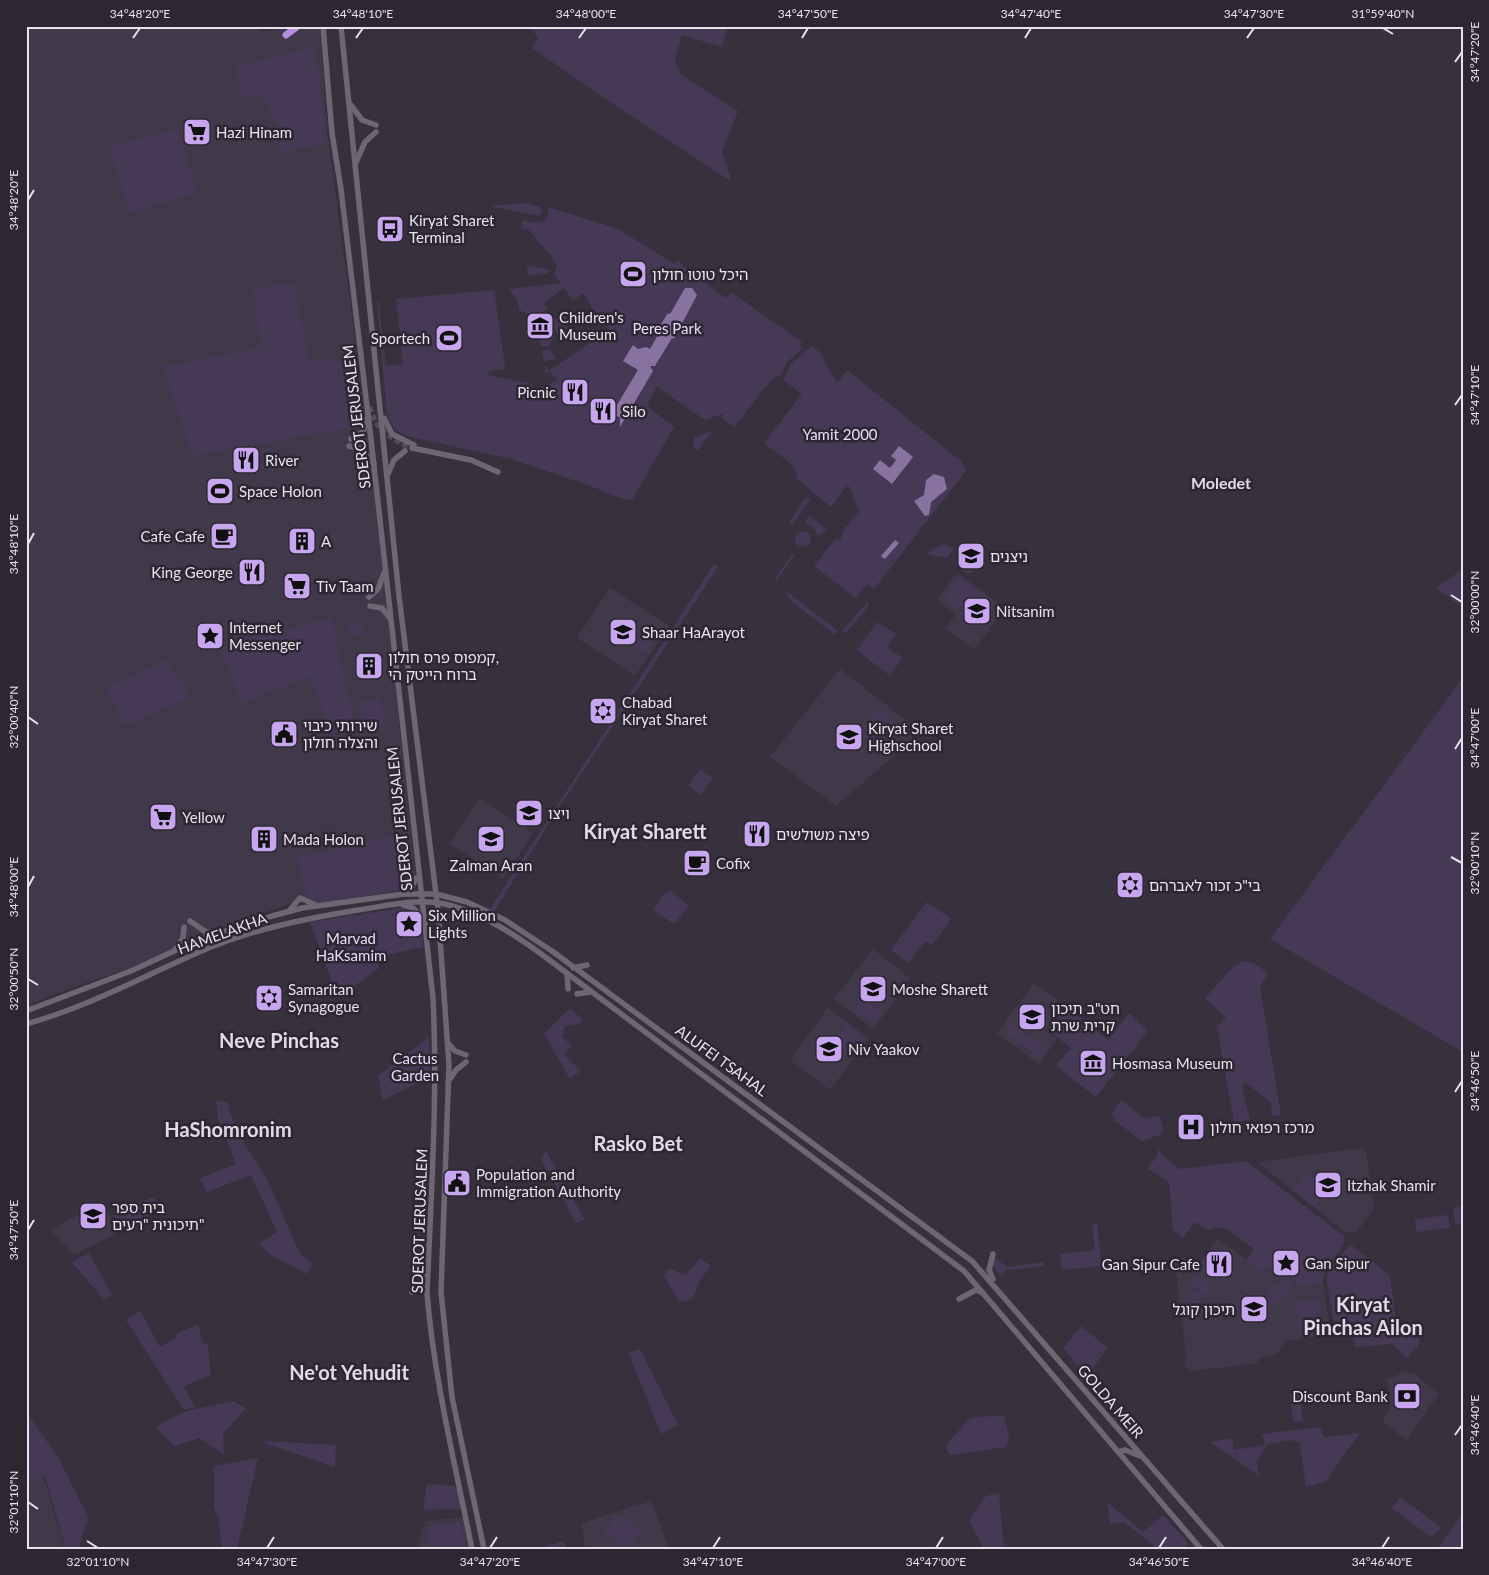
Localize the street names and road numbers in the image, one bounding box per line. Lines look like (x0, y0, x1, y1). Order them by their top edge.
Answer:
street label: SDEROT JERUSALEM (338, 344, 374, 490)
street label: SDEROT JERUSALEM (382, 746, 416, 892)
street label: HAMELAKHA (175, 908, 270, 957)
street label: ALUFEI TSAHAL (672, 1021, 772, 1100)
street label: SDEROT JERUSALEM (407, 1148, 431, 1294)
street label: GOLDA MEIR (1074, 1361, 1148, 1442)

